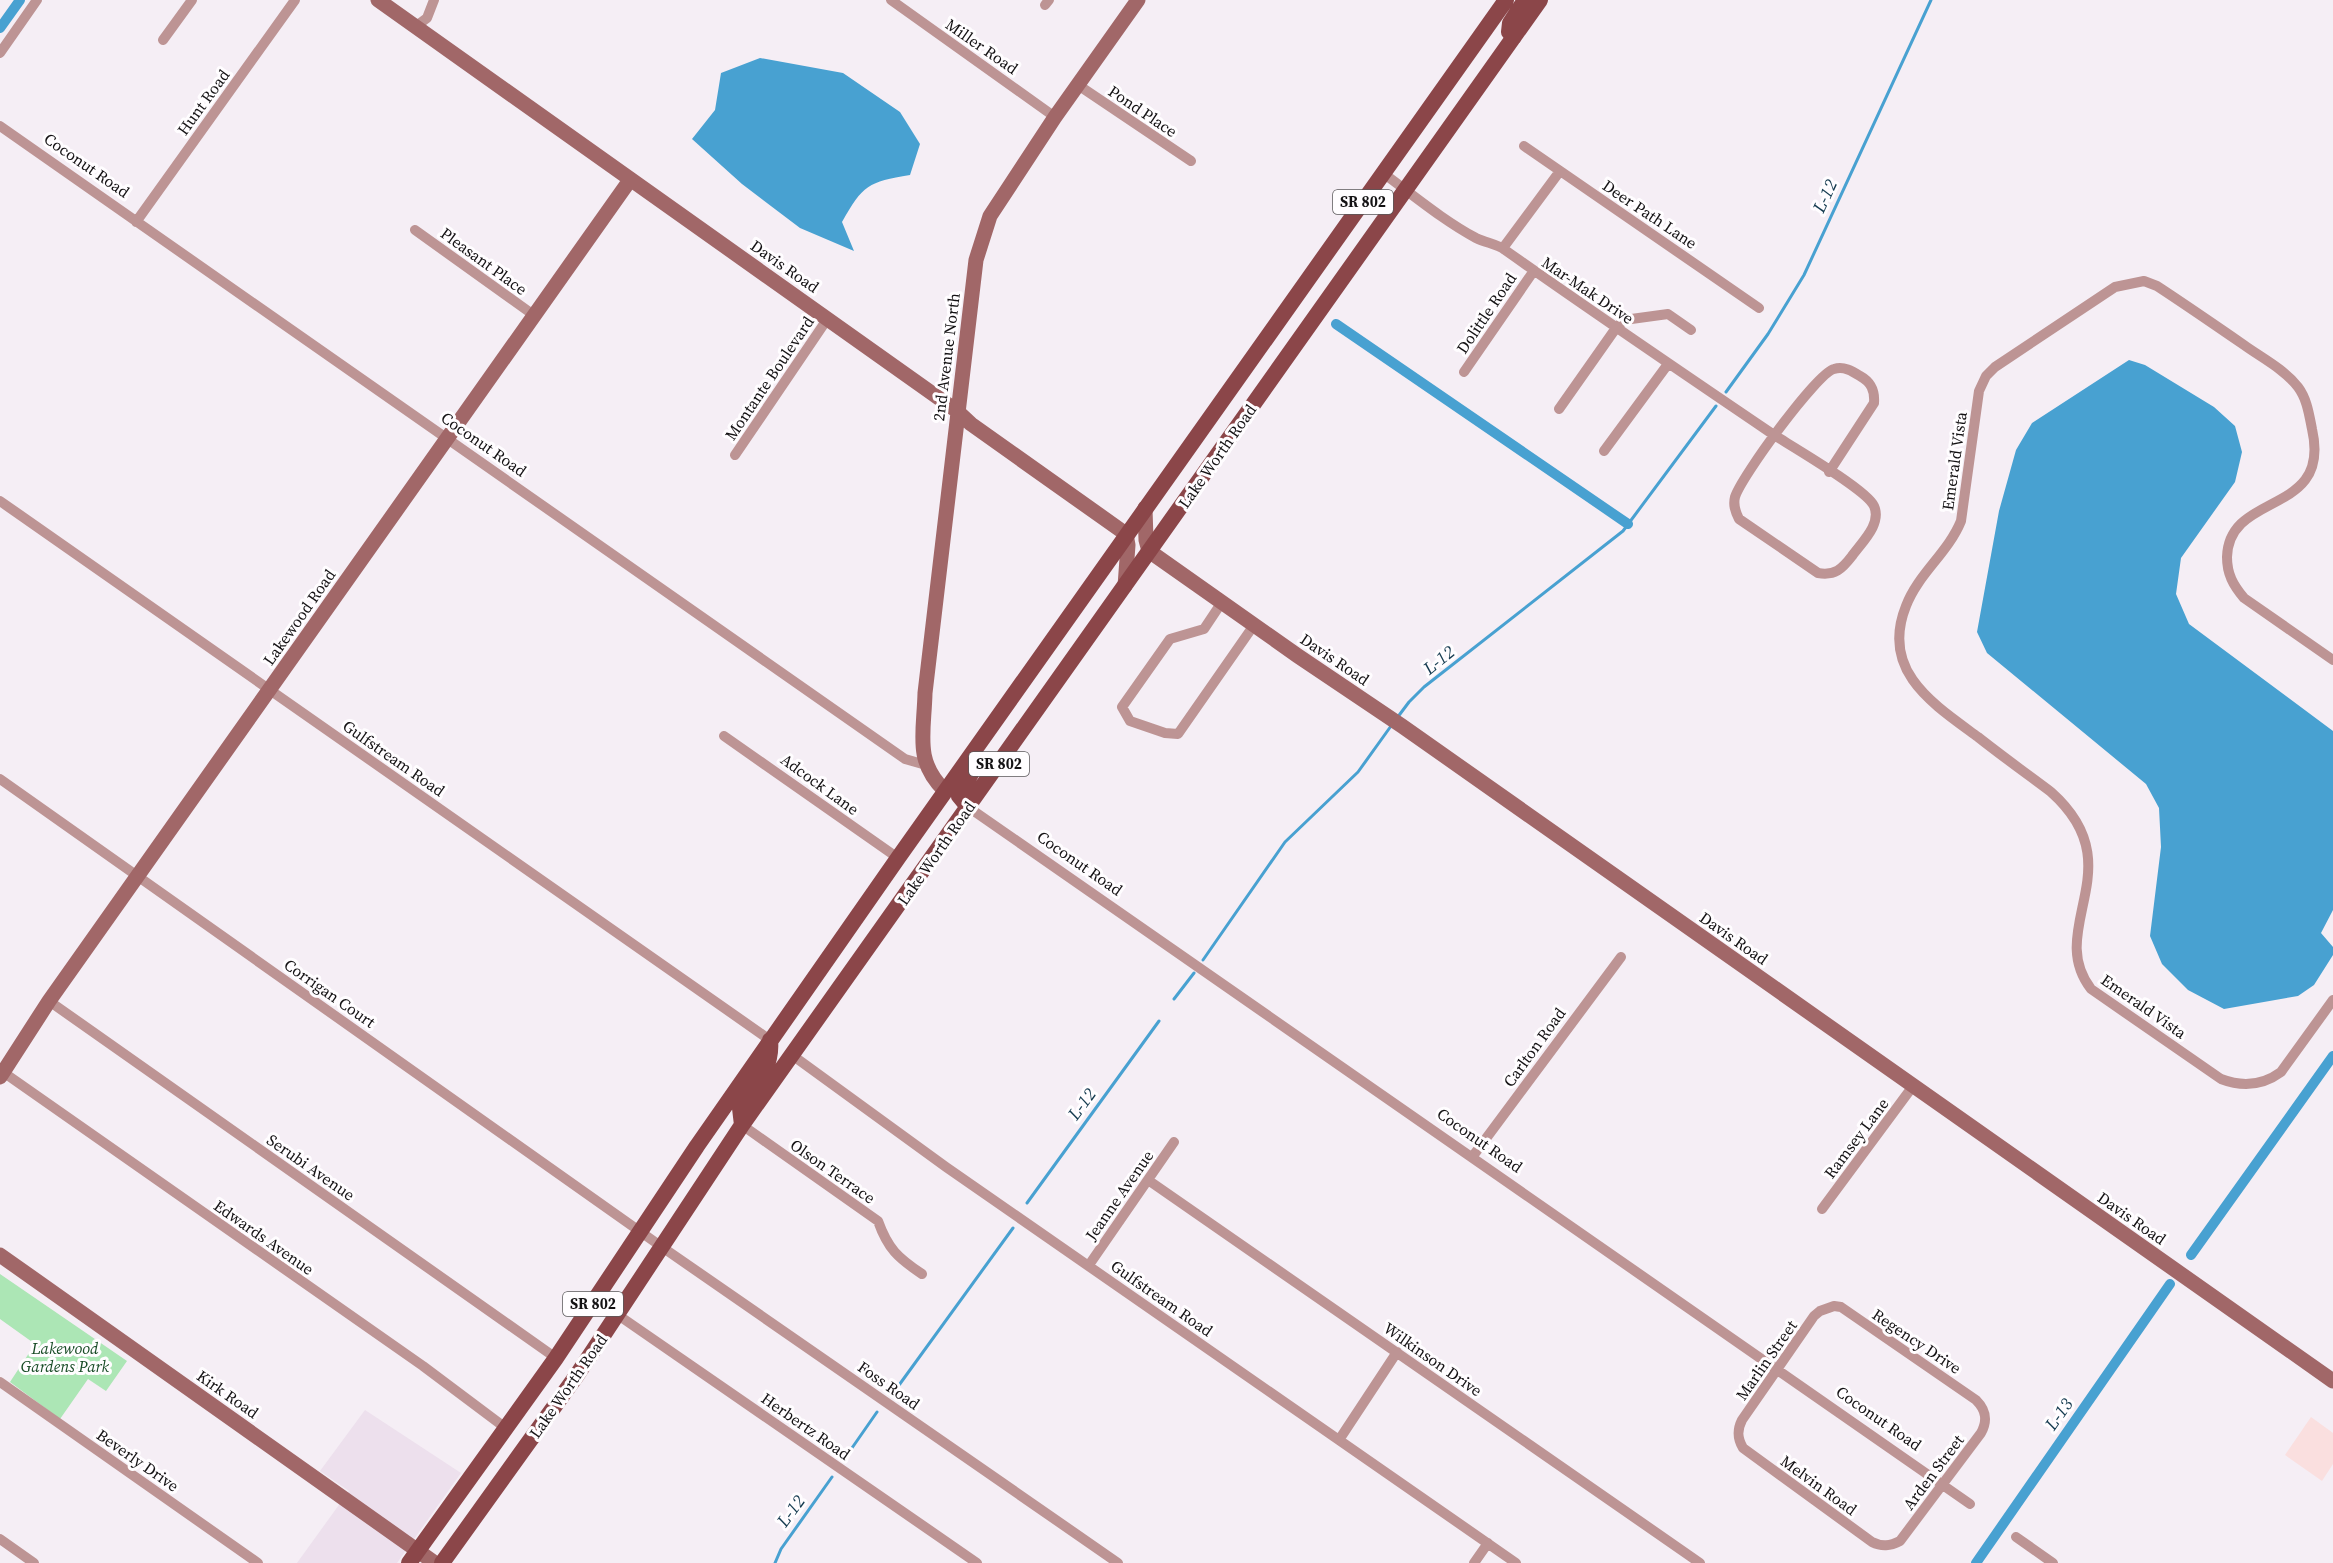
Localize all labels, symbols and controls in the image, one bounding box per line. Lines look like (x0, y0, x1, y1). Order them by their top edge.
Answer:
street label: Miller Road (941, 13, 1023, 79)
street label: Hunt Road (172, 65, 234, 139)
street label: Pond Place (1104, 80, 1182, 142)
street label: Coconut Road (40, 127, 134, 203)
street label: Deer Path Lane (1598, 174, 1702, 254)
water label: L-12 (1806, 175, 1843, 217)
road number: SR 802 (1333, 190, 1393, 214)
street label: Pleasant Place (436, 222, 532, 300)
street label: Davis Road (746, 234, 824, 298)
street label: Mar-Mak Drive (1538, 251, 1638, 329)
street label: Dolittle Road (1451, 268, 1521, 358)
street label: 2nd Avenue North (927, 291, 965, 422)
street label: Montante Boulevard (719, 312, 819, 444)
street label: Lake Worth Road (1173, 400, 1261, 512)
street label: Coconut Road (437, 406, 531, 482)
street label: Emerald Vista (1936, 409, 1972, 512)
street label: Lakewood Road (258, 565, 340, 669)
street label: Davis Road (1296, 628, 1374, 690)
water label: L-12 (1417, 639, 1460, 681)
street label: Gulfstream Road (339, 715, 449, 801)
street label: Adcock Lane (777, 748, 863, 820)
road number: SR 802 (969, 752, 1029, 776)
street label: Lake Worth Road (892, 797, 980, 909)
street label: Coconut Road (1033, 825, 1127, 901)
street label: Davis Road (1695, 906, 1773, 970)
street label: Corrigan Court (280, 953, 381, 1033)
street label: Emerald Vista (2097, 968, 2192, 1044)
street label: Carlton Road (1498, 1003, 1570, 1091)
water label: L-12 (1061, 1083, 1102, 1126)
street label: Ramsey Lane (1819, 1093, 1893, 1183)
street label: Coconut Road (1433, 1102, 1527, 1178)
street label: Serubi Avenue (263, 1129, 359, 1205)
street label: Olson Terrace (786, 1134, 880, 1208)
street label: Jeanne Avenue (1079, 1145, 1158, 1245)
street label: Davis Road (2093, 1186, 2171, 1250)
street label: Edwards Avenue (210, 1194, 318, 1280)
street label: Gulfstream Road (1107, 1255, 1217, 1341)
road number: SR 802 (563, 1292, 623, 1316)
street label: Regency Drive (1868, 1303, 1966, 1379)
street label: Marlin Street (1730, 1315, 1802, 1404)
street label: Wilkinson Drive (1379, 1317, 1487, 1401)
street label: Lake Worth Road (524, 1330, 612, 1442)
park label: Lakewood Gardens Park (21, 1337, 110, 1377)
street label: Foss Road (854, 1356, 924, 1414)
street label: Kirk Road (193, 1365, 263, 1423)
street label: Coconut Road (1832, 1380, 1926, 1456)
street label: Herbertz Road (757, 1387, 855, 1465)
water label: L-13 (2038, 1393, 2079, 1436)
street label: Beverly Drive (92, 1424, 184, 1496)
street label: Arden Street (1897, 1429, 1969, 1514)
street label: Melvin Road (1776, 1450, 1862, 1520)
water label: L-12 (770, 1490, 811, 1533)

